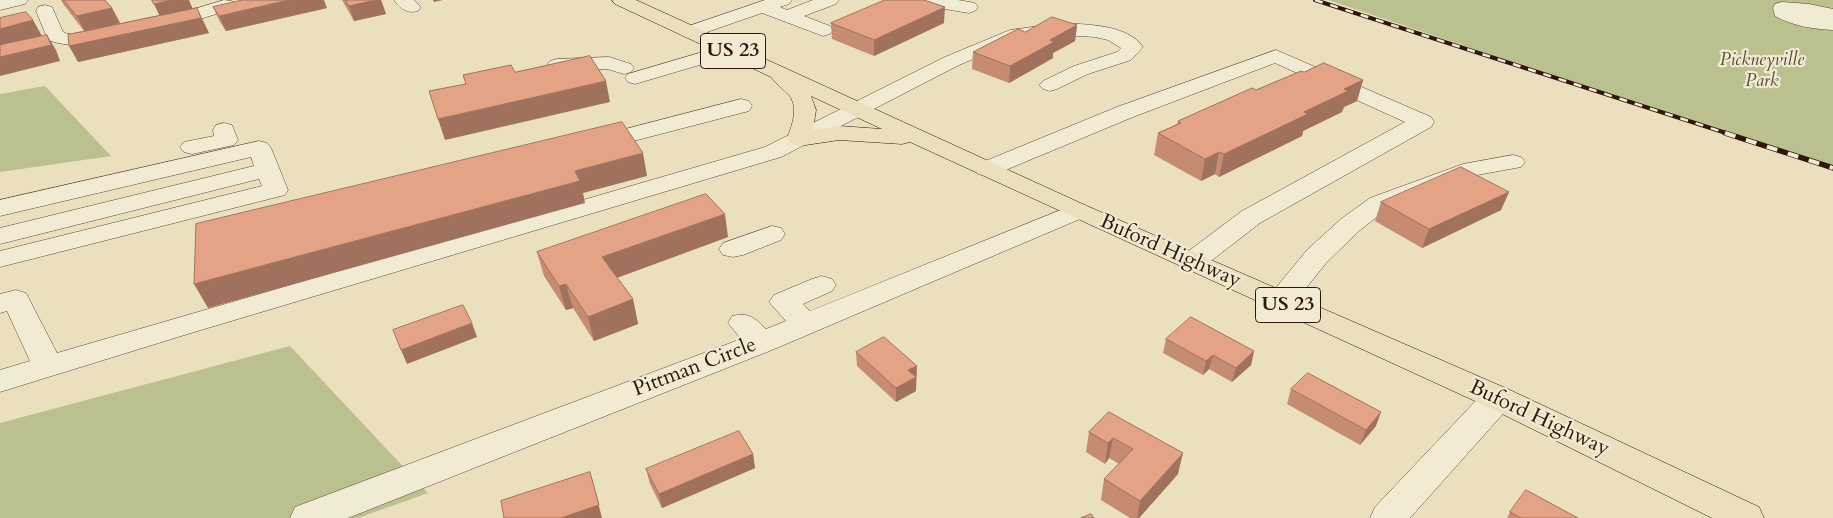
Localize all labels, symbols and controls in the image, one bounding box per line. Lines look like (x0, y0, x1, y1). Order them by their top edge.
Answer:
road number: US 23 (700, 34, 766, 68)
park label: Pickneyville Park (1720, 50, 1804, 92)
street label: Buford Highway (1096, 210, 1244, 294)
road number: US 23 (1256, 288, 1320, 322)
street label: Pittman Circle (630, 333, 760, 403)
street label: Buford Highway (1465, 376, 1613, 462)

